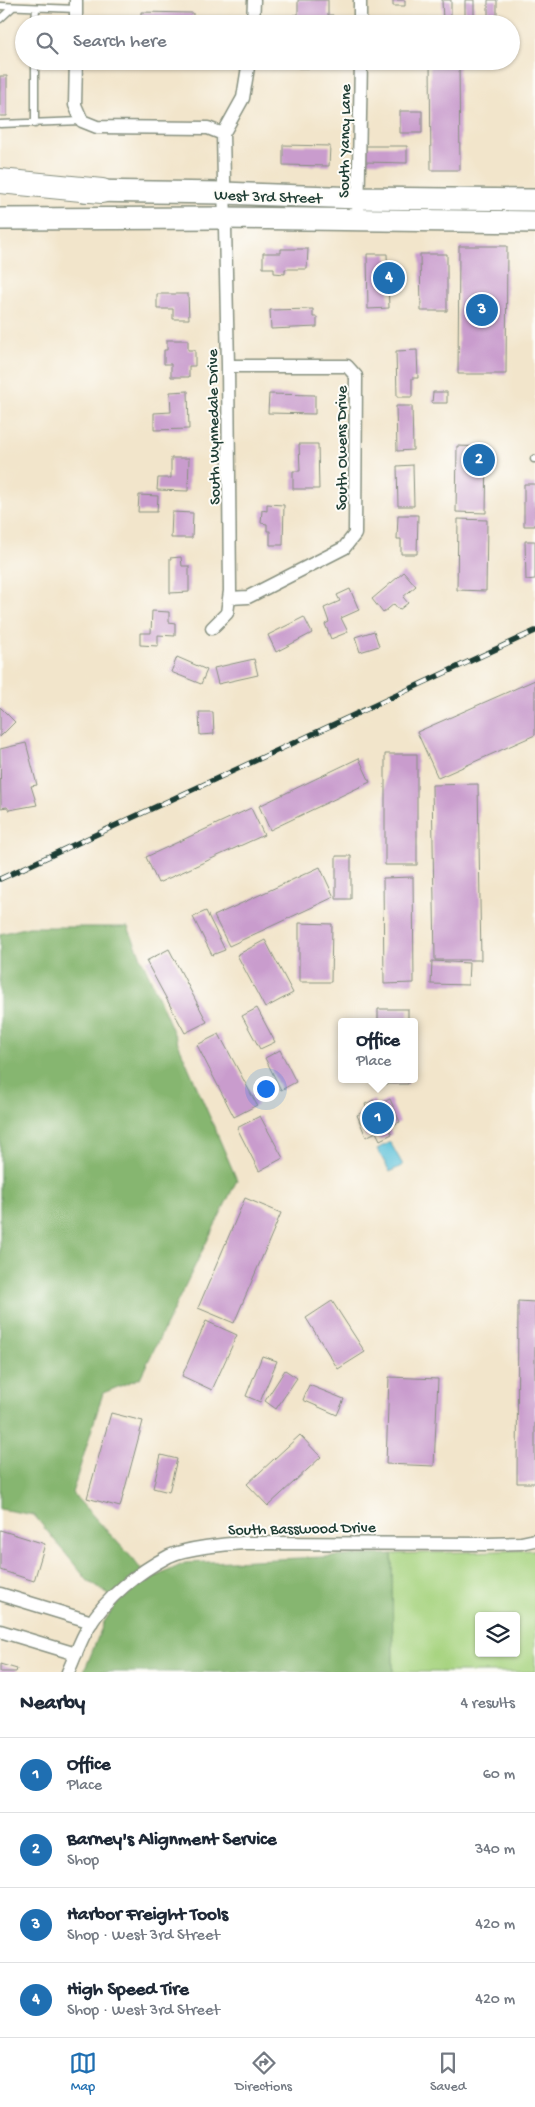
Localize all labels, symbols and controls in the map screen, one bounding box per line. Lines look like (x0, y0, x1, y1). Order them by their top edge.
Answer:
search box (15, 15, 520, 70)
icon: search (33, 29, 61, 57)
text: Search here (73, 31, 167, 54)
street label: South Yancy Lane (336, 83, 357, 198)
street label: West 3rd Street (214, 187, 324, 210)
pin: 4 (373, 259, 405, 297)
pin: 3 (466, 291, 498, 329)
street label: South Wynnedale Drive (205, 348, 226, 505)
street label: South Owens Drive (334, 385, 353, 510)
pin: 2 (463, 441, 495, 479)
popup (338, 1018, 418, 1083)
text: Office (356, 1030, 400, 1053)
text: Place (356, 1053, 391, 1072)
your location (253, 1076, 279, 1102)
pin: 1 (362, 1099, 394, 1137)
street label: South Basswood Drive (228, 1520, 377, 1541)
map controls (475, 1612, 520, 1657)
button: layers (475, 1612, 520, 1657)
text: Nearby (20, 1692, 85, 1717)
text: 4 results (460, 1695, 515, 1714)
text: Office (67, 1754, 110, 1777)
text: 1 (33, 1766, 39, 1785)
text: 60 m (483, 1766, 515, 1785)
text: Place (67, 1777, 102, 1796)
text: Barney's Alignment Service (67, 1829, 277, 1852)
text: 2 (32, 1841, 40, 1860)
text: 340 m (475, 1841, 515, 1860)
text: Shop (67, 1852, 99, 1871)
text: Harbor Freight Tools (67, 1904, 228, 1927)
text: 3 (32, 1916, 40, 1935)
text: 420 m (475, 1916, 515, 1935)
text: Shop · West 3rd Street (67, 1927, 220, 1946)
text: High Speed Tire (67, 1979, 189, 2002)
text: 4 (32, 1991, 40, 2010)
text: 420 m (475, 1991, 515, 2010)
text: Shop · West 3rd Street (67, 2002, 220, 2021)
tab: Map (69, 2049, 97, 2096)
tab: Directions (235, 2049, 292, 2096)
tab: Saved (430, 2049, 466, 2096)

